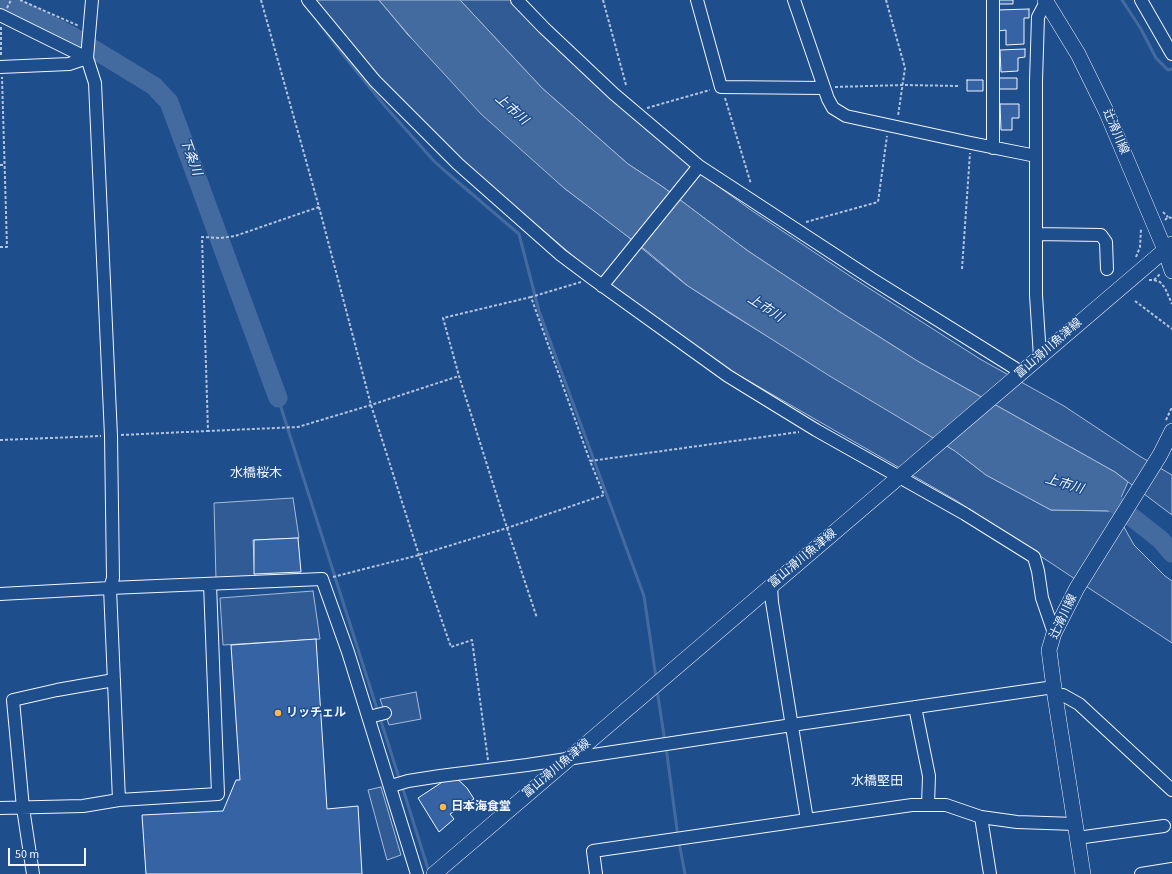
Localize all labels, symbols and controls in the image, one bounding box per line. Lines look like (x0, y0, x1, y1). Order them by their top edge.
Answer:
water label: 上市川 (491, 91, 531, 129)
street label: 辻滑川線 (1099, 107, 1131, 157)
water label: 下条川 (176, 136, 204, 178)
water label: 上市川 (744, 292, 786, 326)
street label: 富山滑川魚津線 (1013, 316, 1085, 382)
district label: 水橋桜木 (230, 466, 282, 482)
water label: 上市川 (1043, 472, 1085, 498)
street label: 富山滑川魚津線 (766, 526, 840, 592)
street label: 辻滑川線 (1047, 592, 1081, 642)
place label: リッチェル (286, 706, 346, 720)
marker: リッチェル (273, 708, 283, 718)
street label: 富山滑川魚津線 (520, 736, 594, 802)
district label: 水橋堅田 (851, 774, 903, 790)
place label: 日本海食堂 (451, 800, 511, 814)
marker: 日本海食堂 (438, 802, 448, 812)
scale bar (10, 840, 88, 866)
text: 50 m (15, 846, 39, 863)

